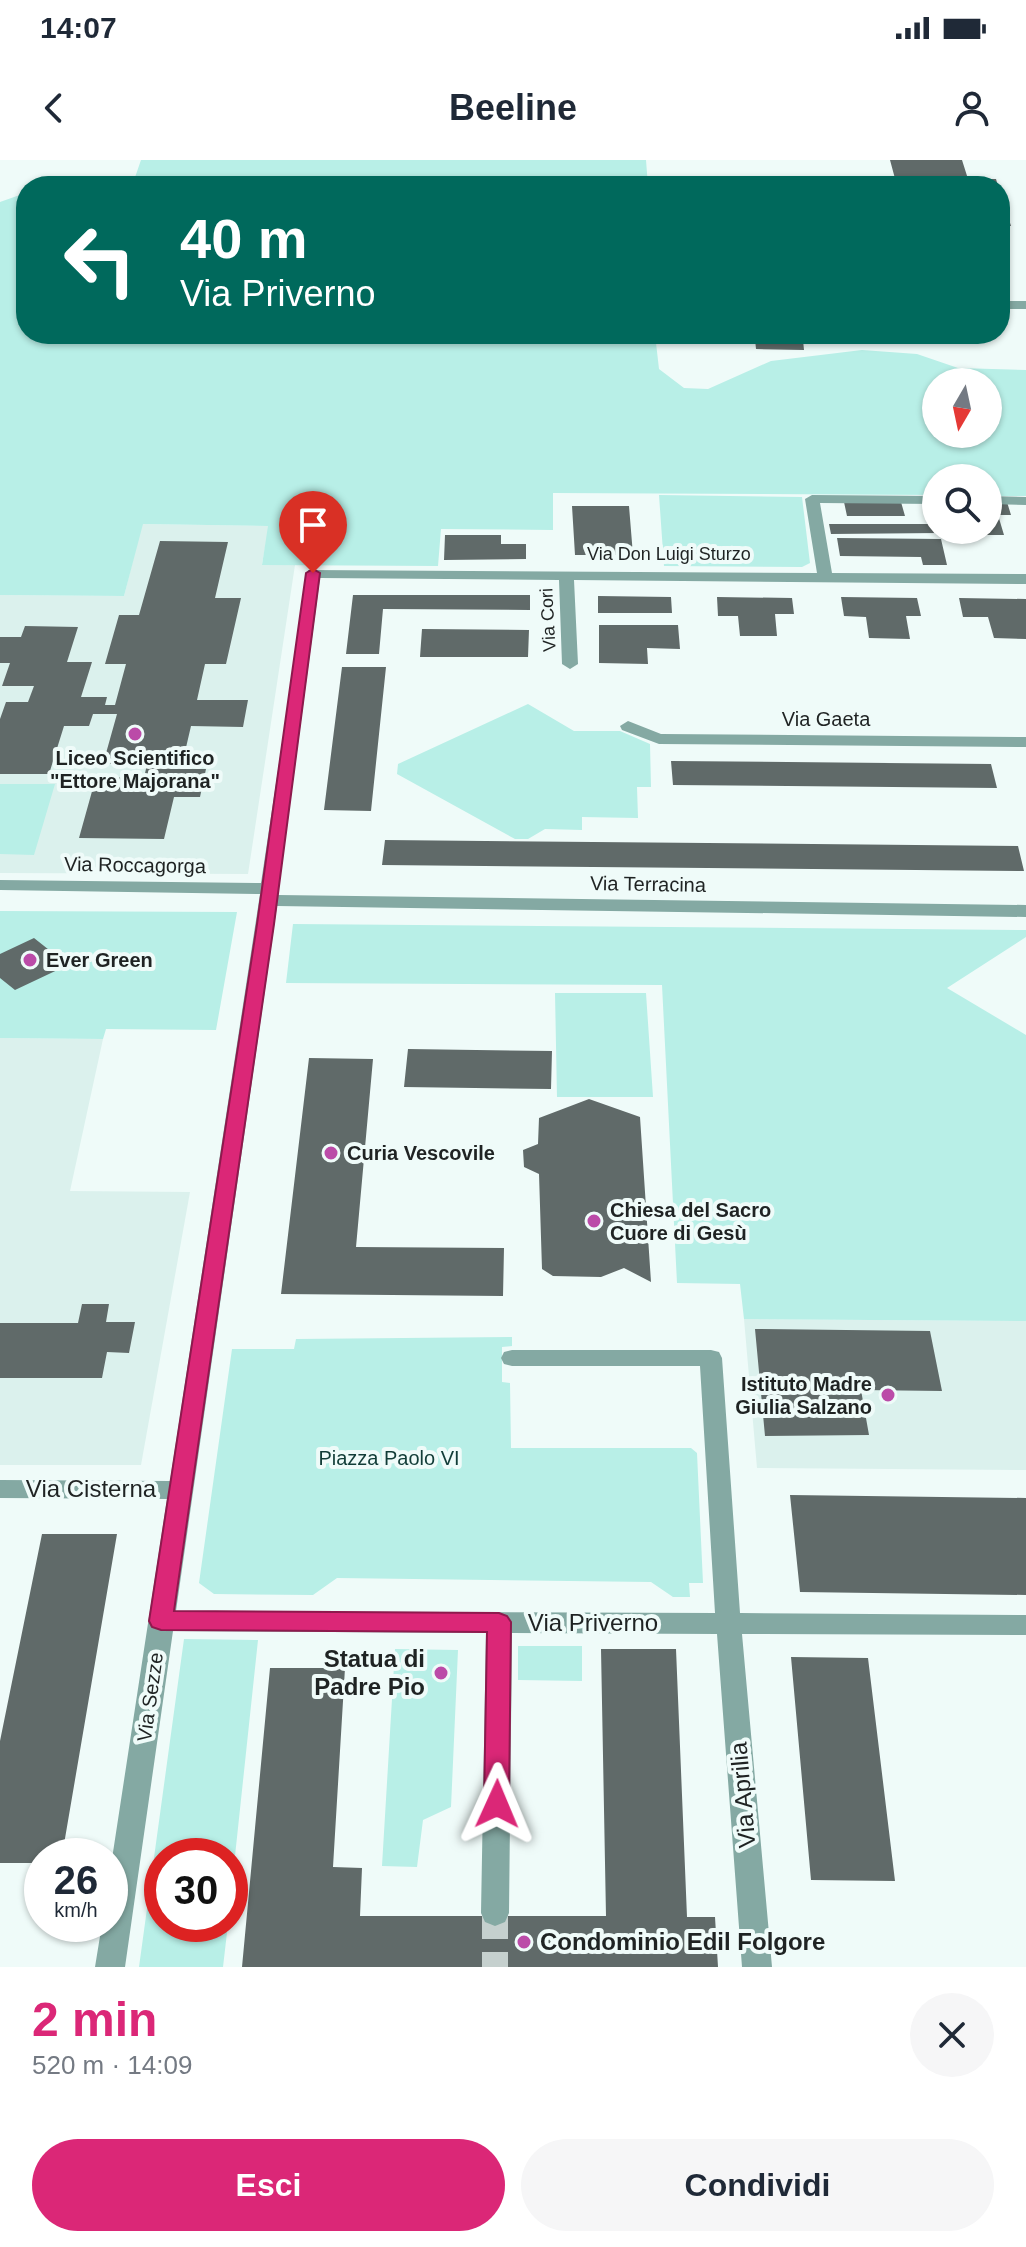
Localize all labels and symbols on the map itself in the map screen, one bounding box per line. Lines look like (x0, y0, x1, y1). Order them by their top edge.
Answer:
north arrow (922, 368, 1002, 448)
pin (279, 491, 347, 573)
street label: Via Don Luigi Sturzo (587, 544, 751, 564)
street label: Via Cori (536, 588, 560, 652)
street label: Via Gaeta (782, 708, 871, 730)
marker: Liceo Scientifico "Ettore Majorana" (126, 725, 144, 743)
place label: Liceo Scientifico "Ettore Majorana" (50, 747, 220, 792)
street label: Via Roccagorga (64, 853, 207, 877)
street label: Via Terracina (590, 872, 707, 896)
place label: Ever Green (46, 949, 153, 971)
marker: Ever Green (21, 951, 39, 969)
place label: Curia Vescovile (347, 1142, 495, 1164)
marker: Curia Vescovile (322, 1144, 340, 1162)
place label: Chiesa del Sacro Cuore di Gesù (610, 1199, 771, 1244)
marker: Chiesa del Sacro Cuore di Gesù (585, 1212, 603, 1230)
place label: Istituto Madre Giulia Salzano (735, 1373, 872, 1418)
marker: Istituto Madre Giulia Salzano (879, 1386, 897, 1404)
park label: Piazza Paolo VI (318, 1447, 460, 1469)
street label: Via Cisterna (26, 1475, 157, 1502)
street label: Via Priverno (528, 1609, 658, 1636)
place label: Statua di Padre Pio (314, 1645, 425, 1700)
street label: Via Sezze (133, 1651, 167, 1743)
marker: Statua di Padre Pio (432, 1664, 450, 1682)
street label: Via Aprilia (724, 1740, 761, 1849)
position arrow (455, 1762, 539, 1846)
speed limit sign: 30 (144, 1838, 248, 1942)
place label: Condominio Edil Folgore (540, 1928, 825, 1955)
marker: Condominio Edil Folgore (515, 1933, 533, 1951)

